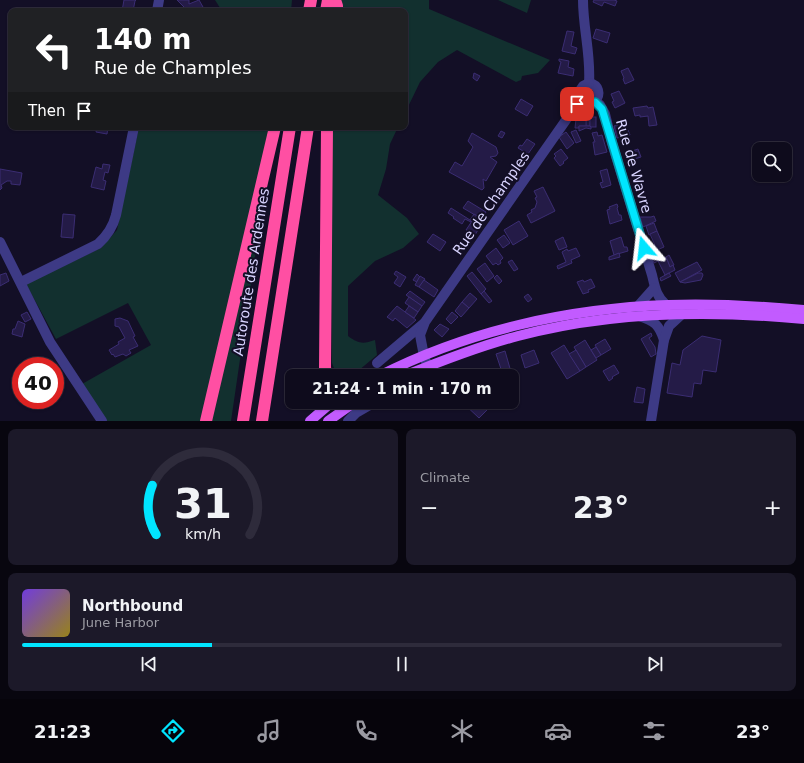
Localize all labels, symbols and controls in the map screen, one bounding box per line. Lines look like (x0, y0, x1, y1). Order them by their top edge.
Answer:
text: 140 m (94, 23, 191, 56)
icon: left (28, 24, 80, 76)
text: Rue de Champles (94, 57, 252, 78)
pin (560, 87, 594, 121)
icon: arrive (566, 93, 588, 115)
icon: arrive (73, 100, 95, 122)
text: Then (28, 102, 65, 120)
street label: Rue de Wavre (613, 117, 655, 215)
map controls (752, 142, 792, 182)
button: search (752, 142, 792, 182)
street label: Rue de Champles (449, 148, 533, 258)
street label: Autoroute des Ardennes (230, 187, 272, 357)
position arrow (623, 227, 665, 269)
speed limit sign: 40 (12, 357, 64, 409)
text: 21:24 · 1 min · 170 m (312, 380, 492, 398)
text: Climate (420, 470, 470, 485)
text: 31 (174, 479, 232, 528)
text: 23° (573, 490, 629, 525)
text: − (420, 495, 438, 520)
text: + (764, 495, 782, 520)
text: km/h (185, 526, 221, 542)
text: Northbound (82, 597, 183, 615)
text: June Harbor (82, 615, 159, 630)
icon: previous (138, 653, 160, 675)
icon: pause (391, 653, 413, 675)
icon: next (644, 653, 666, 675)
icon: directions (159, 717, 187, 745)
icon: music (255, 717, 283, 745)
icon: phone (352, 717, 380, 745)
icon: climate (448, 717, 476, 745)
icon: car (544, 717, 572, 745)
icon: filters (640, 717, 668, 745)
text: 21:23 (34, 721, 91, 742)
text: 23° (736, 721, 770, 742)

